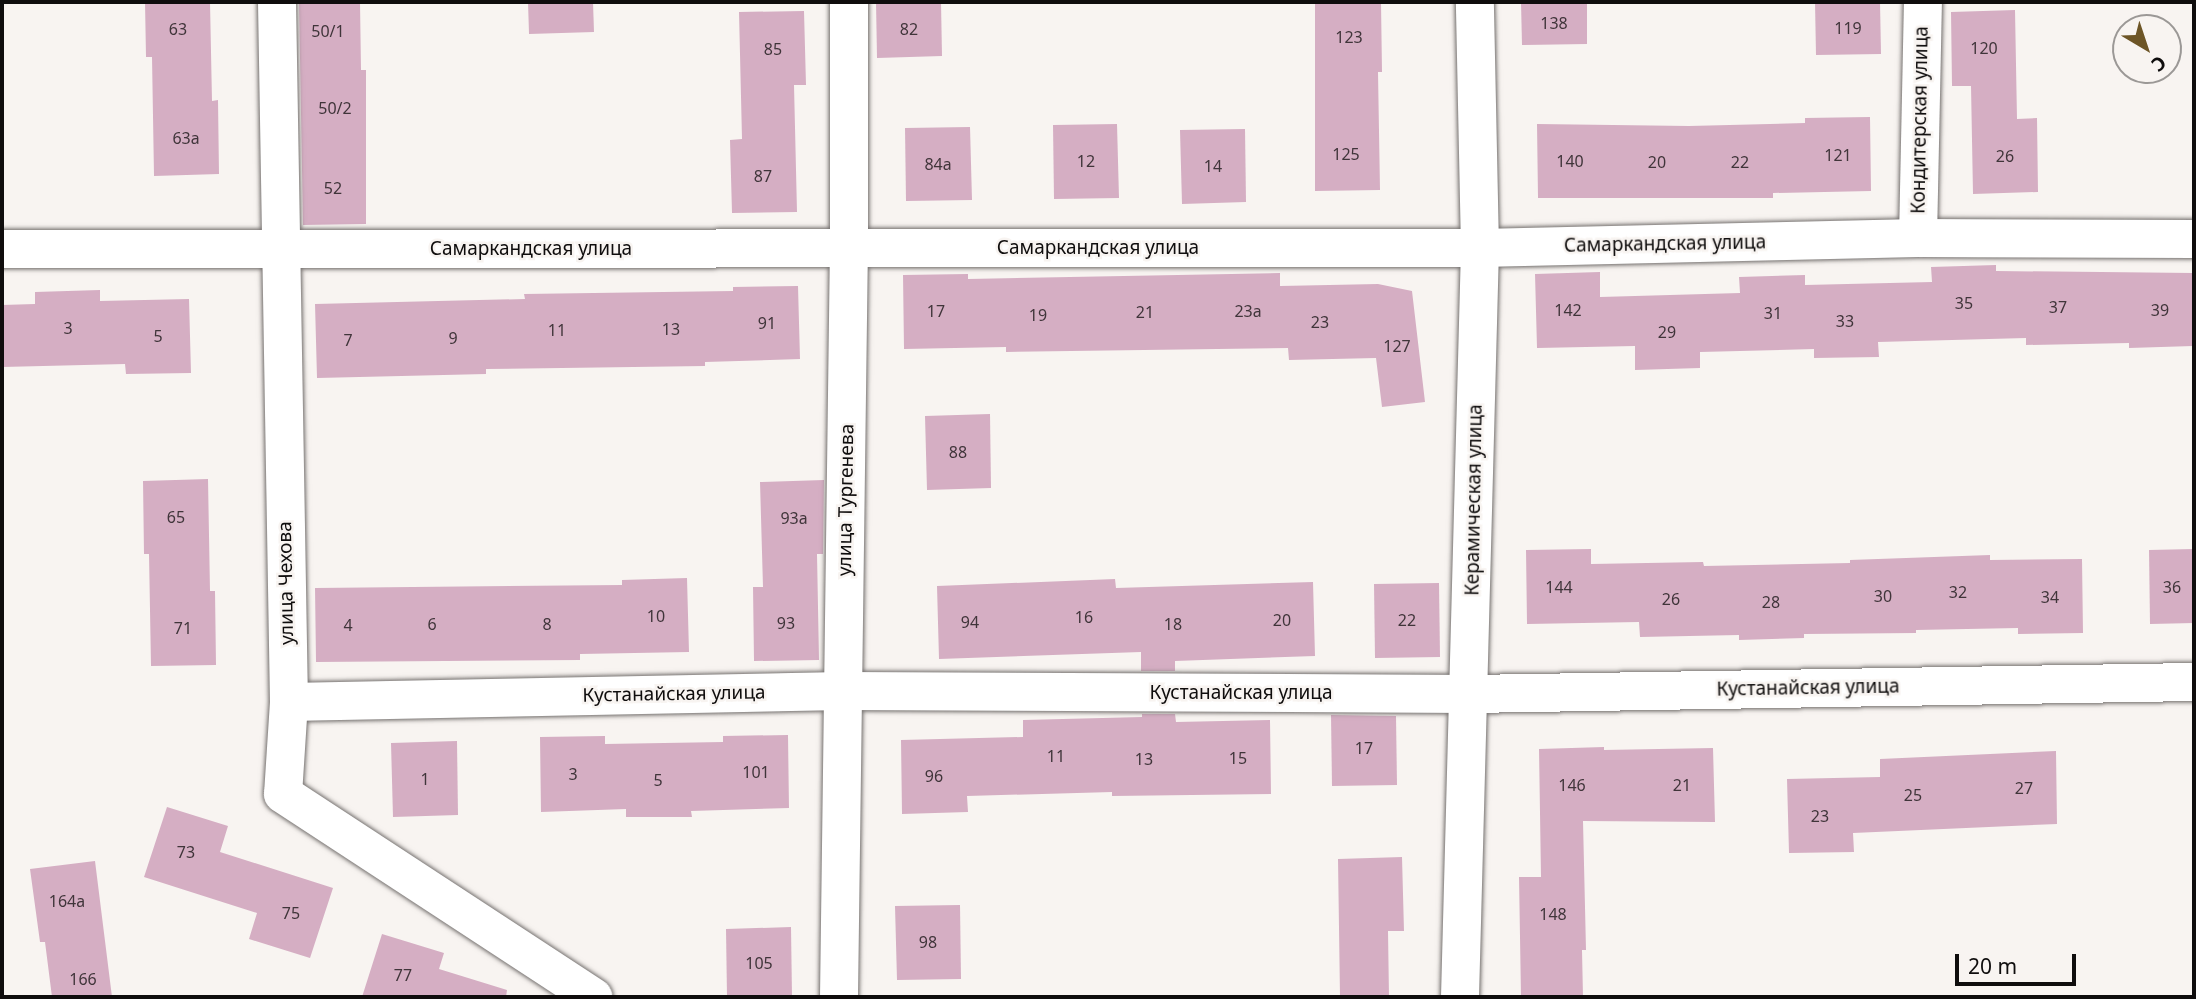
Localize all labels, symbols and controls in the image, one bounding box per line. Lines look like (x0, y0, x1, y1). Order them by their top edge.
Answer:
house number: 138 (1540, 13, 1568, 33)
north arrow (2112, 14, 2182, 84)
house number: 119 (1834, 18, 1862, 38)
house number: 63 (169, 19, 187, 39)
house number: 82 (900, 19, 918, 39)
house number: 50/1 (311, 21, 345, 41)
street label: Кондитерская улица (1907, 26, 1933, 214)
house number: 123 (1335, 27, 1363, 47)
house number: 120 (1970, 38, 1998, 58)
house number: 85 (764, 39, 782, 59)
text: С (2146, 50, 2172, 78)
house number: 50/2 (318, 98, 352, 118)
house number: 63а (172, 128, 200, 148)
house number: 125 (1332, 144, 1360, 164)
house number: 121 (1824, 145, 1852, 165)
house number: 26 (1996, 146, 2014, 166)
house number: 12 (1077, 151, 1095, 171)
house number: 140 (1556, 151, 1584, 171)
house number: 20 (1648, 152, 1666, 172)
house number: 22 (1731, 152, 1749, 172)
house number: 84а (924, 154, 952, 174)
house number: 14 (1204, 156, 1222, 176)
house number: 87 (754, 166, 772, 186)
house number: 52 (324, 178, 342, 198)
street label: Самаркандская улица (1564, 231, 1766, 257)
street label: Самаркандская улица (997, 237, 1199, 259)
street label: Самаркандская улица (430, 238, 632, 260)
house number: 35 (1955, 293, 1973, 313)
house number: 37 (2049, 297, 2067, 317)
house number: 142 (1554, 300, 1582, 320)
house number: 39 (2151, 300, 2169, 320)
house number: 17 (927, 301, 945, 321)
house number: 23а (1234, 301, 1262, 321)
house number: 21 (1136, 302, 1154, 322)
house number: 31 (1764, 303, 1782, 323)
house number: 19 (1029, 305, 1047, 325)
house number: 33 (1836, 311, 1854, 331)
house number: 23 (1311, 312, 1329, 332)
house number: 91 (758, 313, 776, 333)
house number: 3 (63, 318, 73, 338)
house number: 13 (662, 319, 680, 339)
house number: 11 (548, 320, 566, 340)
house number: 29 (1658, 322, 1676, 342)
house number: 5 (153, 326, 163, 346)
house number: 9 (448, 328, 458, 348)
house number: 7 (343, 330, 353, 350)
house number: 127 (1383, 336, 1411, 356)
street label: Керамическая улица (1461, 404, 1487, 596)
street label: улица Тургенева (833, 424, 859, 576)
house number: 88 (949, 442, 967, 462)
house number: 65 (167, 507, 185, 527)
house number: 93а (780, 508, 808, 528)
street label: улица Чехова (274, 521, 298, 645)
house number: 144 (1545, 577, 1573, 597)
house number: 36 (2163, 577, 2181, 597)
house number: 32 (1949, 582, 1967, 602)
house number: 30 (1874, 586, 1892, 606)
house number: 34 (2041, 587, 2059, 607)
house number: 26 (1662, 589, 1680, 609)
house number: 28 (1762, 592, 1780, 612)
house number: 10 (647, 606, 665, 626)
house number: 16 (1075, 607, 1093, 627)
house number: 20 (1273, 610, 1291, 630)
house number: 22 (1398, 610, 1416, 630)
house number: 94 (961, 612, 979, 632)
house number: 93 (777, 613, 795, 633)
house number: 6 (427, 614, 437, 634)
house number: 8 (542, 614, 552, 634)
house number: 18 (1164, 614, 1182, 634)
house number: 4 (343, 615, 353, 635)
house number: 71 (174, 618, 192, 638)
street label: Кустанайская улица (1716, 675, 1900, 701)
street label: Кустанайская улица (582, 681, 766, 707)
street label: Кустанайская улица (1150, 682, 1332, 704)
house number: 17 (1355, 738, 1373, 758)
house number: 11 (1047, 746, 1065, 766)
house number: 15 (1229, 748, 1247, 768)
house number: 13 (1135, 749, 1153, 769)
house number: 101 (742, 762, 770, 782)
house number: 3 (568, 764, 578, 784)
house number: 96 (925, 766, 943, 786)
house number: 1 (420, 769, 430, 789)
house number: 5 (653, 770, 663, 790)
house number: 146 (1558, 775, 1586, 795)
house number: 21 (1673, 775, 1691, 795)
house number: 27 (2015, 778, 2033, 798)
house number: 25 (1904, 785, 1922, 805)
house number: 23 (1811, 806, 1829, 826)
house number: 73 (177, 842, 195, 862)
house number: 164а (49, 891, 85, 911)
house number: 75 (282, 903, 300, 923)
house number: 148 (1539, 904, 1567, 924)
house number: 98 (919, 932, 937, 952)
scale bar (1958, 940, 2079, 984)
text: 20 m (1968, 952, 2017, 980)
house number: 105 (745, 953, 773, 973)
house number: 77 (394, 965, 412, 985)
house number: 166 (69, 969, 97, 989)

